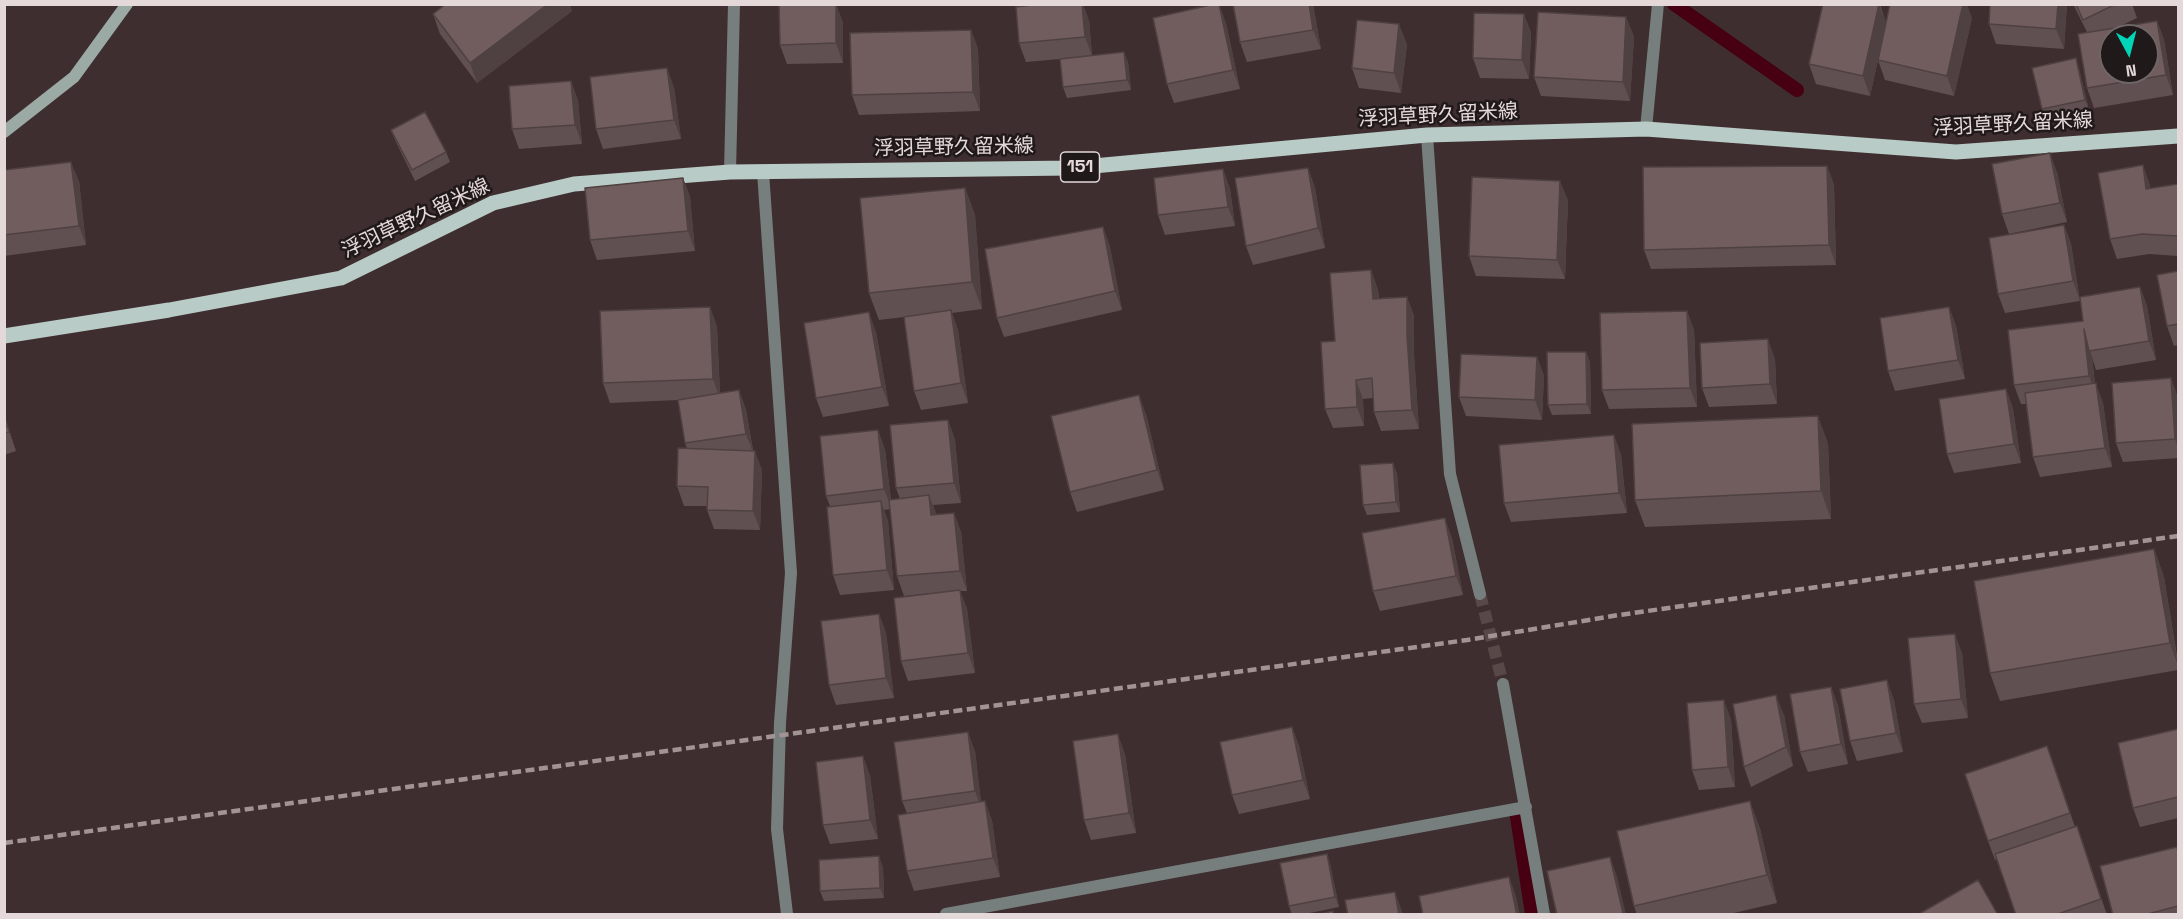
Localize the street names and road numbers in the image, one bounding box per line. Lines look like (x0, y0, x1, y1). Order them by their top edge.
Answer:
street label: 浮羽草野久留米線 (1357, 100, 1519, 132)
street label: 浮羽草野久留米線 (1932, 109, 2094, 141)
street label: 浮羽草野久留米線 (874, 135, 1034, 161)
road number: 151 (1060, 152, 1100, 182)
street label: 浮羽草野久留米線 (338, 174, 494, 264)

